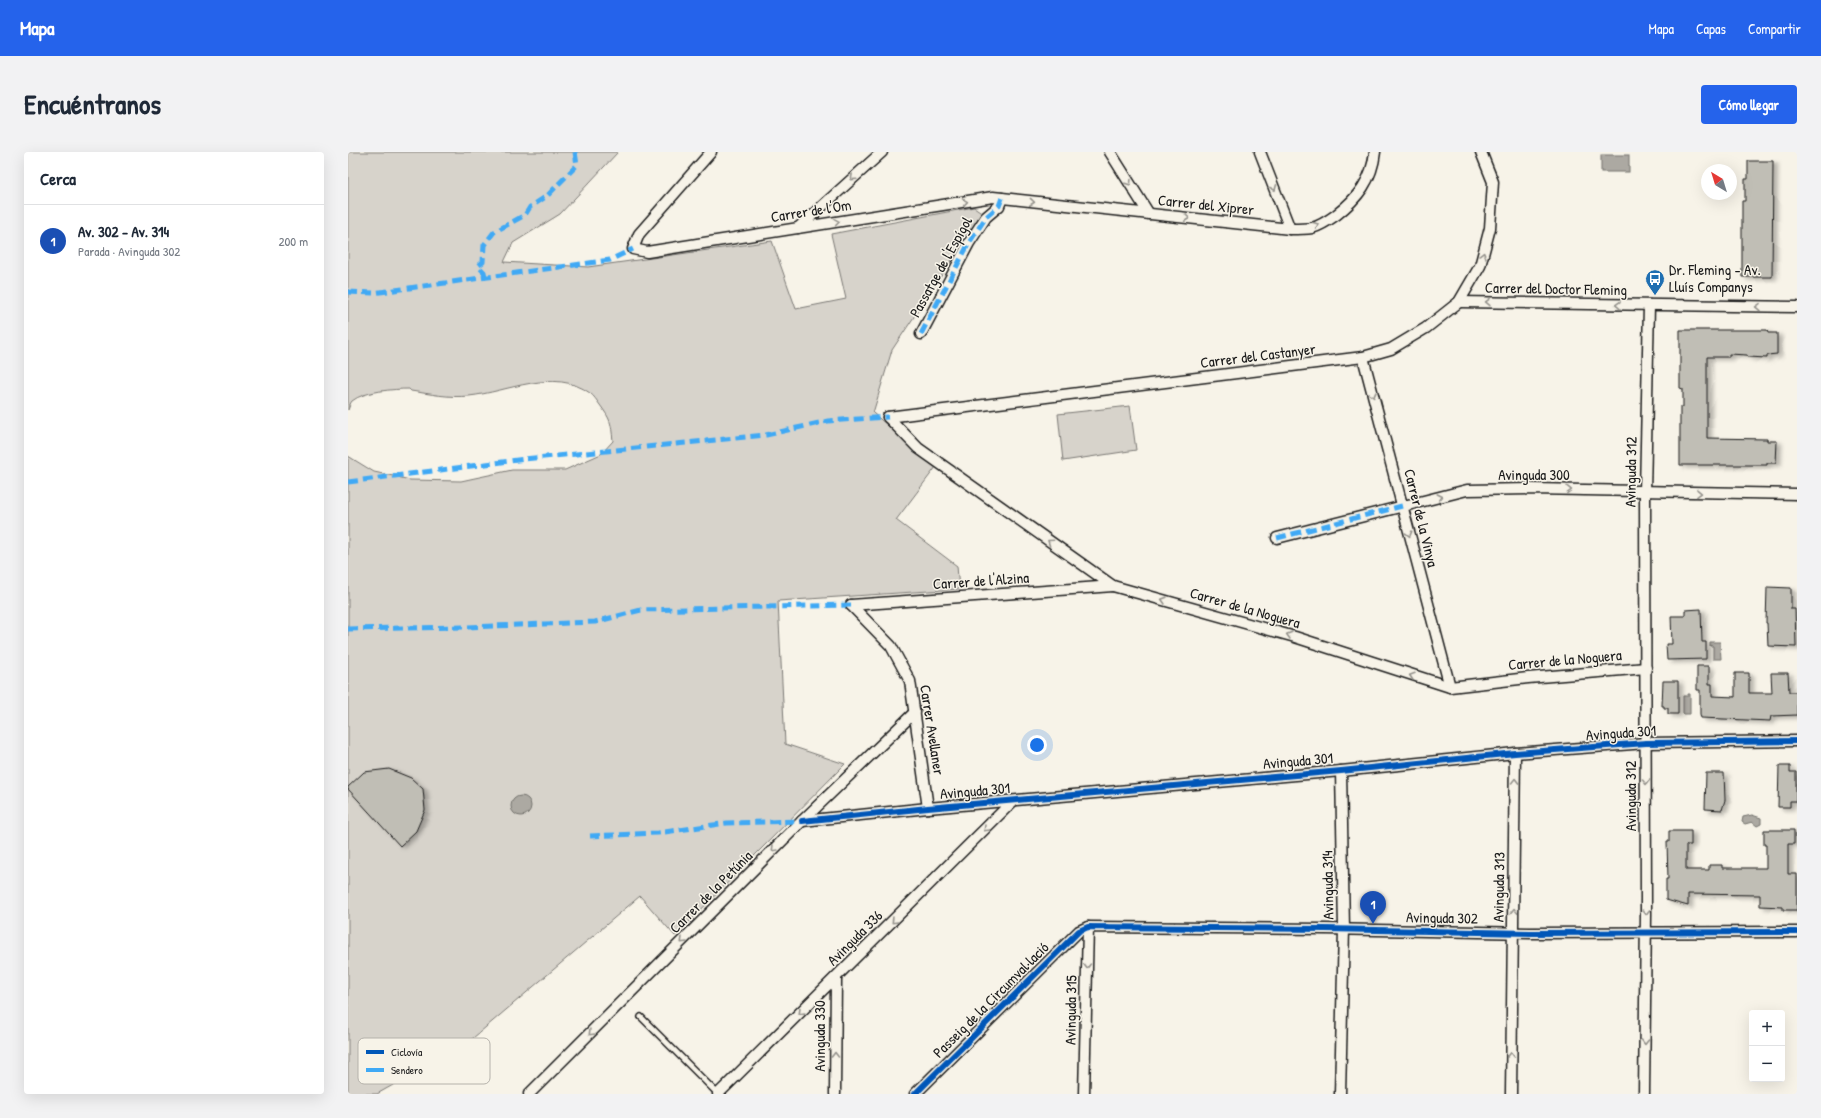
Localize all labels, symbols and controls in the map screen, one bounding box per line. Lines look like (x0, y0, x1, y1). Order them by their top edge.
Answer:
text: Mapa (20, 15, 54, 41)
text: Mapa (1649, 19, 1674, 38)
text: Capas (1696, 19, 1726, 38)
text: Compartir (1748, 19, 1801, 38)
text: Encuéntranos (24, 85, 161, 123)
button: Cómo llegar (1701, 85, 1797, 124)
north arrow (1701, 164, 1737, 200)
text: Cerca (40, 167, 76, 190)
one-way arrow (851, 174, 858, 181)
one-way arrow (1124, 179, 1132, 186)
one-way arrow (1270, 185, 1278, 192)
street label: Carrer del Xiprer (1157, 189, 1255, 220)
street label: Carrer de l'Om (769, 194, 853, 227)
one-way arrow (1029, 197, 1035, 206)
one-way arrow (962, 198, 968, 207)
street label: Passatge de l'Espígol (904, 213, 977, 321)
one-way arrow (1184, 213, 1190, 222)
one-way arrow (834, 218, 840, 227)
text: Av. 302 - Av. 314 (78, 221, 169, 242)
one-way arrow (1313, 222, 1320, 230)
text: 1 (51, 232, 55, 250)
text: 200 m (278, 232, 308, 250)
text: Parada · Avinguda 302 (78, 242, 180, 260)
one-way arrow (1478, 251, 1487, 258)
place label: Dr. Fleming - Av. Lluís Companys (1669, 259, 1761, 297)
bus stop icon: Dr. Fleming - Av. Lluís Companys (1644, 268, 1666, 296)
street label: Carrer del Doctor Fleming (1485, 277, 1628, 300)
one-way arrow (1485, 298, 1491, 306)
one-way arrow (1615, 301, 1621, 309)
one-way arrow (1755, 302, 1761, 311)
street label: Carrer del Castanyer (1199, 338, 1317, 373)
one-way arrow (1368, 391, 1377, 398)
street label: Avinguda 312 (1619, 437, 1642, 507)
street label: Avinguda 300 (1498, 464, 1570, 485)
street label: Carrer de la Vinya (1399, 467, 1444, 569)
one-way arrow (1566, 486, 1572, 494)
one-way arrow (1696, 489, 1702, 497)
one-way arrow (1437, 493, 1443, 501)
one-way arrow (1405, 531, 1413, 538)
one-way arrow (1047, 540, 1054, 547)
street label: Carrer de l'Alzina (932, 567, 1030, 594)
street label: Carrer de la Noguera (1188, 582, 1303, 633)
one-way arrow (1160, 596, 1167, 605)
one-way arrow (1285, 631, 1292, 640)
street label: Carrer de la Noguera (1507, 644, 1623, 675)
one-way arrow (1409, 672, 1416, 681)
street label: Carrer Avellaner (915, 683, 950, 777)
street label: Avinguda 301 (1585, 720, 1657, 745)
your location (1027, 735, 1047, 755)
street label: Avinguda 301 (1262, 747, 1334, 774)
street label: Avinguda 312 (1620, 761, 1641, 831)
street label: Avinguda 301 (939, 777, 1011, 804)
one-way arrow (1511, 778, 1519, 784)
one-way arrow (1642, 779, 1650, 785)
one-way arrow (983, 824, 991, 832)
one-way arrow (771, 844, 779, 852)
street label: Carrer de la Petúnia (664, 845, 757, 938)
street label: Avinguda 314 (1316, 850, 1339, 920)
street label: Avinguda 313 (1487, 851, 1510, 922)
pin: 1 (1360, 891, 1386, 924)
street label: Avinguda 336 (822, 905, 887, 970)
street label: Avinguda 302 (1406, 906, 1478, 929)
one-way arrow (1510, 908, 1518, 914)
one-way arrow (1642, 909, 1650, 915)
one-way arrow (891, 916, 899, 924)
one-way arrow (680, 936, 688, 944)
street label: Passeig de la Circumval·lació (928, 937, 1053, 1062)
one-way arrow (1083, 963, 1091, 969)
street label: Avinguda 315 (1059, 974, 1082, 1045)
street label: Avinguda 330 (809, 1000, 830, 1072)
one-way arrow (798, 1007, 806, 1015)
map controls (1749, 1010, 1785, 1082)
button: + (1749, 1010, 1785, 1046)
one-way arrow (588, 1028, 596, 1036)
legend (358, 1038, 490, 1084)
one-way arrow (1641, 1039, 1649, 1045)
text: Ciclovía (391, 1045, 423, 1059)
button: − (1749, 1046, 1785, 1082)
one-way arrow (831, 1052, 839, 1058)
one-way arrow (1507, 1052, 1515, 1058)
text: Sendero (391, 1063, 423, 1077)

